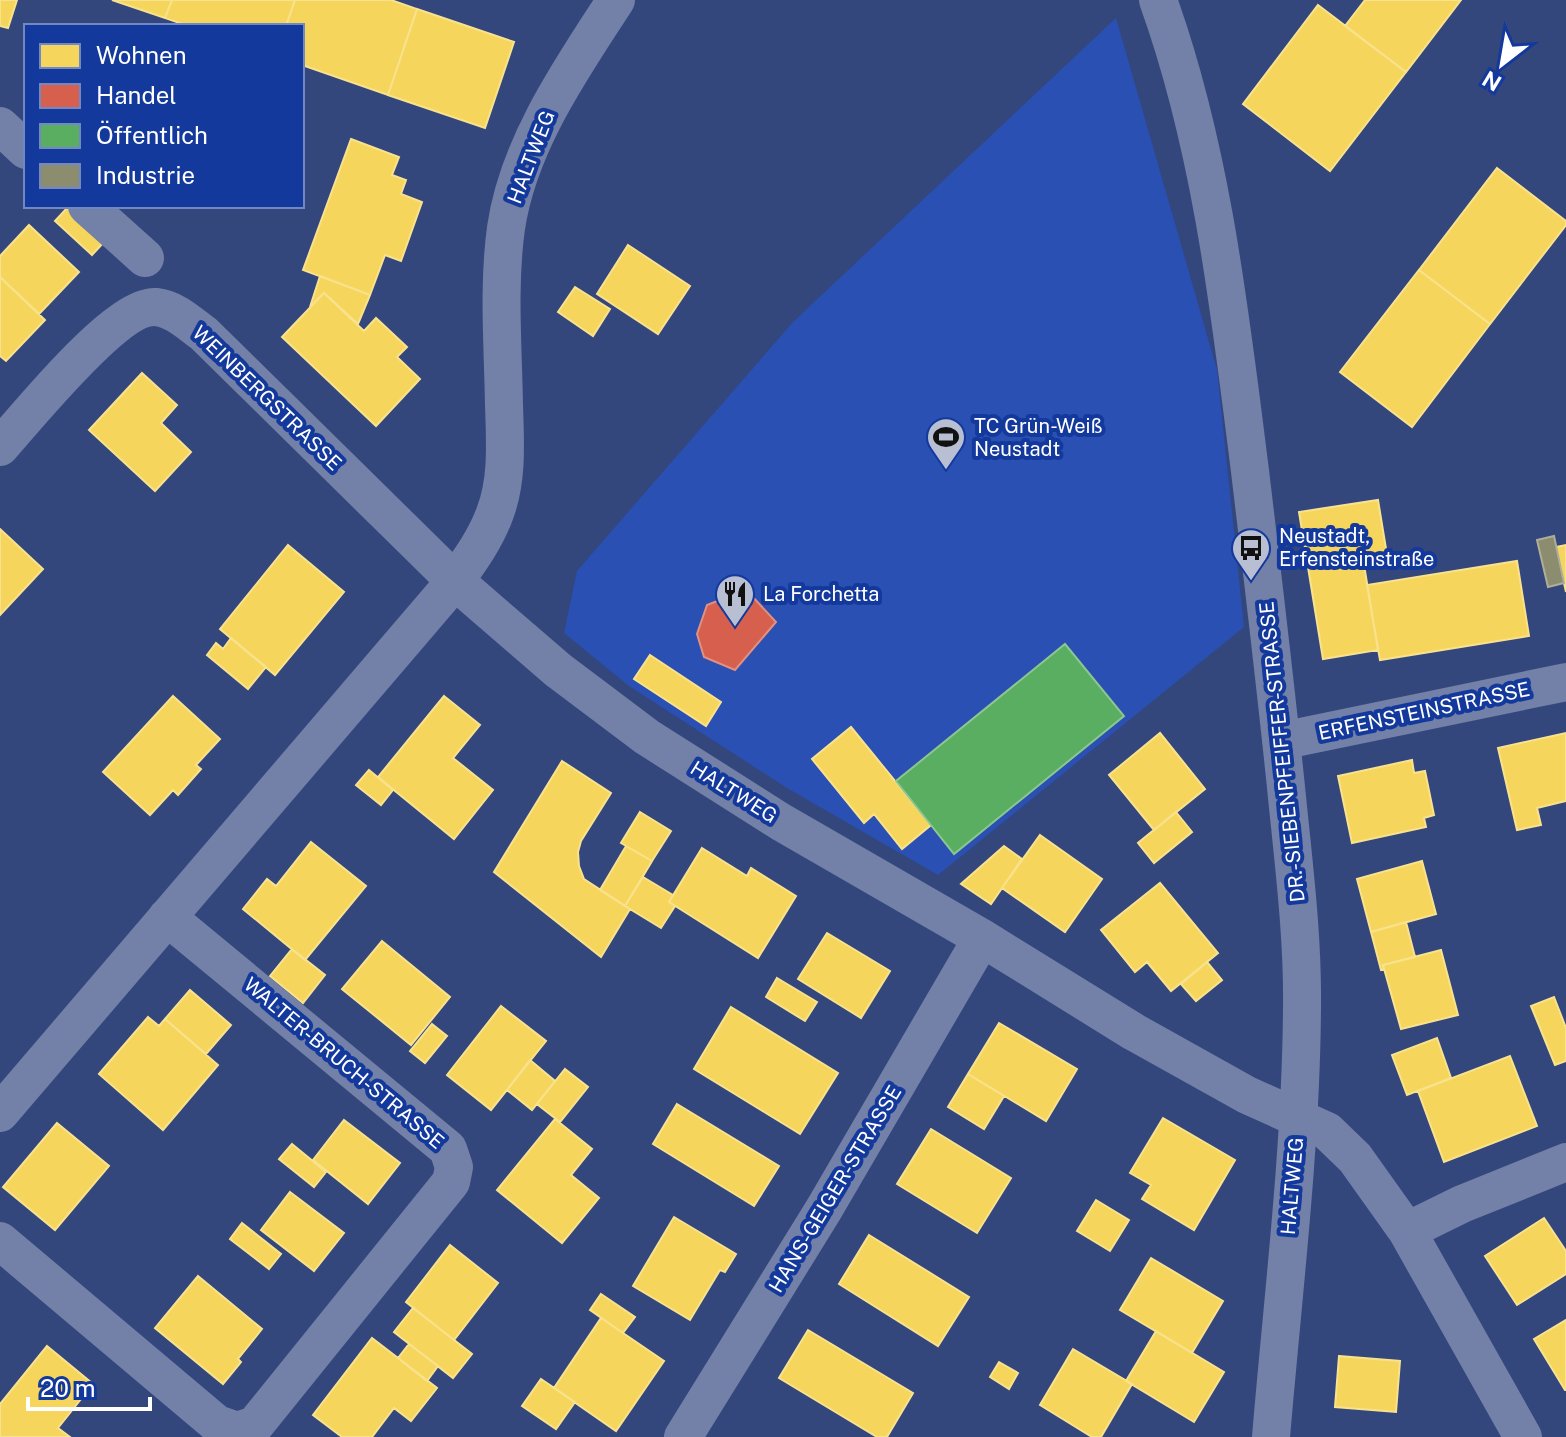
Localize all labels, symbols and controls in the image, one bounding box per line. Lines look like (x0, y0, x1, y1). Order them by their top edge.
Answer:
legend (24, 24, 304, 208)
north arrow (1462, 24, 1542, 104)
text: Wohnen (96, 41, 187, 69)
text: N (1478, 66, 1506, 97)
text: Handel (96, 81, 177, 109)
street label: HALTWEG (502, 107, 560, 207)
text: Öffentlich (96, 120, 208, 149)
text: Industrie (96, 161, 195, 189)
street label: WEINBERGSTRASSE (187, 321, 347, 475)
place label: TC Grün-Weiß Neustadt (974, 414, 1102, 461)
sports icon: TC Grün-Weiß Neustadt (925, 416, 967, 471)
place label: Neustadt, Erfensteinstraße (1279, 524, 1434, 571)
bus stop icon: Neustadt, Erfensteinstraße (1230, 527, 1272, 582)
restaurant icon: La Forchetta (714, 573, 756, 628)
place label: La Forchetta (763, 582, 879, 606)
street label: DR.-SIEBENPFEIFFER-STRASSE (1254, 600, 1310, 904)
street label: ERFENSTEINSTRASSE (1316, 677, 1532, 745)
street label: HALTWEG (686, 756, 782, 828)
street label: WALTER-BRUCH-STRASSE (239, 972, 449, 1154)
street label: HANS-GEIGER-STRASSE (764, 1081, 906, 1297)
street label: HALTWEG (1276, 1136, 1308, 1236)
scale bar (28, 1361, 150, 1411)
text: 20 m (40, 1374, 96, 1402)

